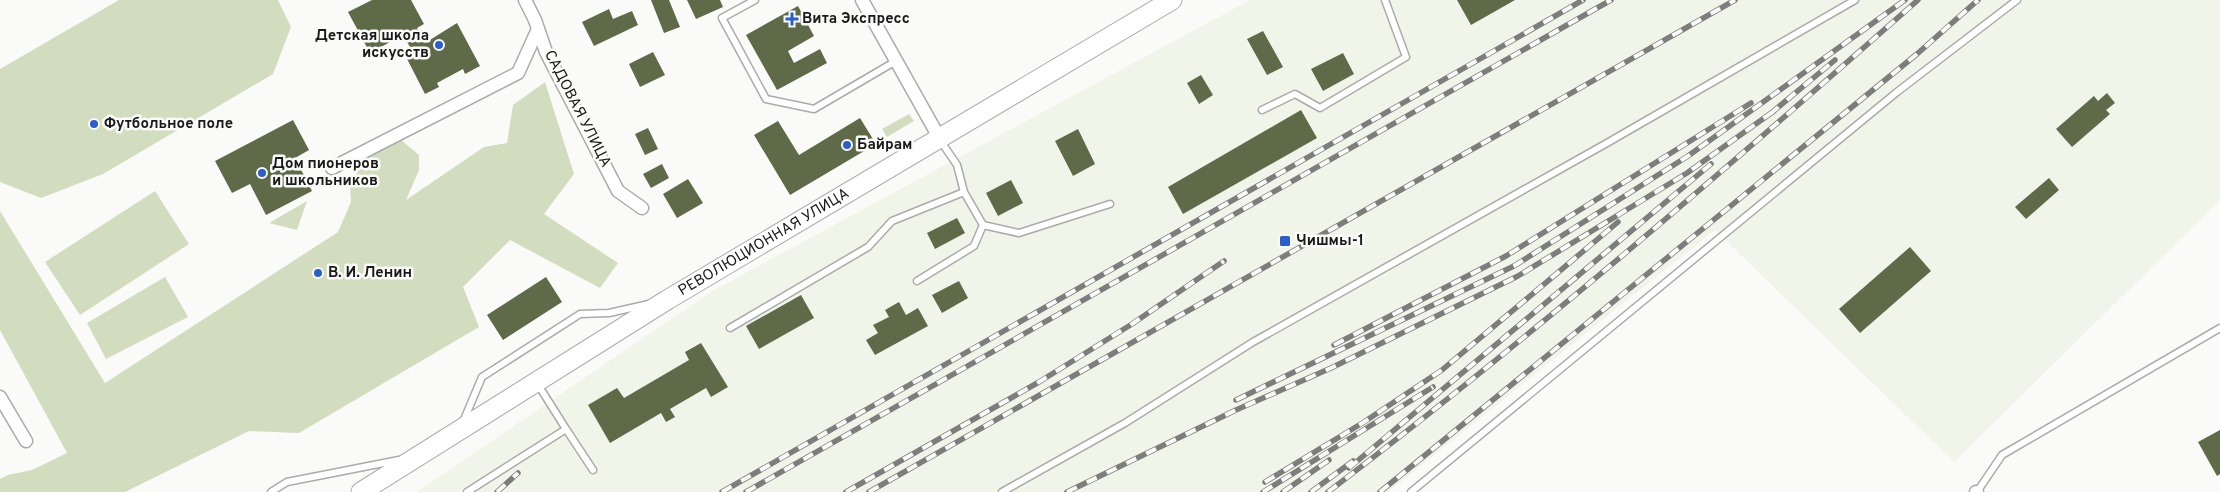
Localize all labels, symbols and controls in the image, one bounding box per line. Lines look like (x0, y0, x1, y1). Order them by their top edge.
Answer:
place label: Вита Экспресс (802, 10, 910, 29)
marker: Вита Экспресс (786, 13, 798, 25)
place label: Детская школа искусств (315, 27, 429, 63)
marker: Детская школа искусств (433, 39, 445, 51)
street label: САДОВАЯ УЛИЦА (539, 47, 615, 171)
place label: Футбольное поле (104, 115, 233, 134)
marker: Футбольное поле (88, 118, 100, 130)
place label: Байрам (857, 136, 913, 155)
marker: Байрам (841, 139, 853, 151)
place label: Дом пионеров и школьников (272, 155, 379, 191)
marker: Дом пионеров и школьников (256, 167, 268, 179)
street label: РЕВОЛЮЦИОННАЯ УЛИЦА (675, 184, 853, 301)
place label: Чишмы-1 (1296, 232, 1364, 251)
marker: Чишмы-1 (1278, 234, 1292, 248)
place label: В. И. Ленин (328, 264, 412, 283)
marker: В. И. Ленин (312, 267, 324, 279)

